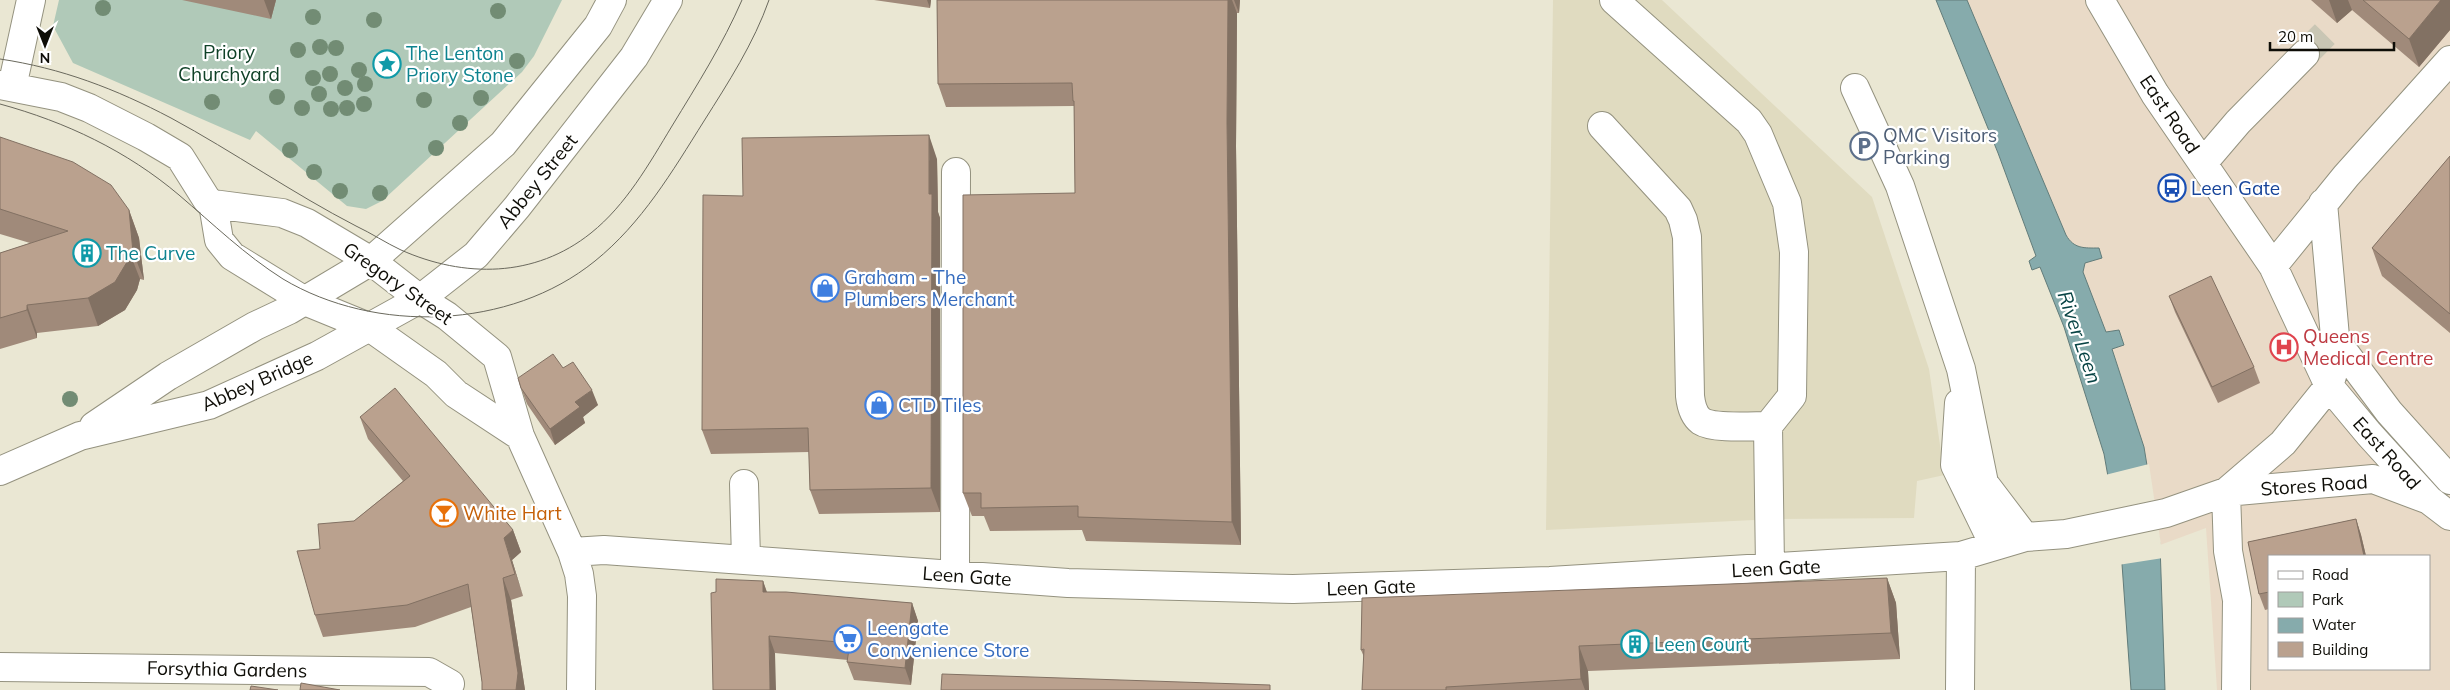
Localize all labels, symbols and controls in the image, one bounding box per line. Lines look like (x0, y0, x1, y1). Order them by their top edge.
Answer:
north arrow (20, 20, 70, 70)
scale bar (2270, 20, 2394, 52)
text: 20 m (2278, 27, 2313, 46)
park label: Priory Churchyard (178, 40, 280, 86)
place label: The Lenton Priory Stone (406, 41, 514, 87)
text: N (40, 49, 50, 67)
place icon: The Lenton Priory Stone (372, 49, 402, 79)
street label: East Road (2135, 70, 2205, 158)
place label: QMC Visitors Parking (1883, 123, 1997, 169)
street label: Abbey Street (492, 129, 583, 233)
parking icon: QMC Visitors Parking (1849, 131, 1879, 161)
bus stop icon: Leen Gate (2157, 173, 2187, 203)
place label: Leen Gate (2191, 176, 2280, 200)
street label: Gregory Street (339, 236, 458, 330)
building icon: The Curve (72, 238, 102, 268)
place label: The Curve (106, 241, 195, 265)
place label: Graham - The Plumbers Merchant (844, 265, 1015, 311)
shop icon: Graham - The Plumbers Merchant (810, 273, 840, 303)
water label: River Leen (2052, 287, 2108, 387)
place label: Queens Medical Centre (2303, 324, 2433, 370)
hospital icon: Queens Medical Centre (2269, 332, 2299, 362)
street label: Abbey Bridge (198, 346, 316, 416)
shop icon: CTD Tiles (864, 390, 894, 420)
place label: CTD Tiles (898, 393, 982, 417)
street label: East Road (2348, 412, 2426, 494)
street label: Stores Road (2260, 469, 2368, 501)
bar icon: White Hart (429, 498, 459, 528)
place label: White Hart (463, 501, 562, 525)
street label: Leen Gate (1731, 554, 1821, 582)
legend (2268, 555, 2430, 670)
street label: Leen Gate (922, 561, 1012, 591)
text: Road (2312, 565, 2349, 584)
street label: Leen Gate (1326, 573, 1416, 601)
text: Park (2312, 590, 2344, 609)
text: Water (2312, 615, 2356, 634)
place label: Leengate Convenience Store (867, 616, 1029, 662)
supermarket icon: Leengate Convenience Store (833, 624, 863, 654)
building icon: Leen Court (1620, 629, 1650, 659)
place label: Leen Court (1654, 632, 1750, 656)
text: Building (2312, 640, 2368, 659)
street label: Forsythia Gardens (147, 656, 307, 682)

